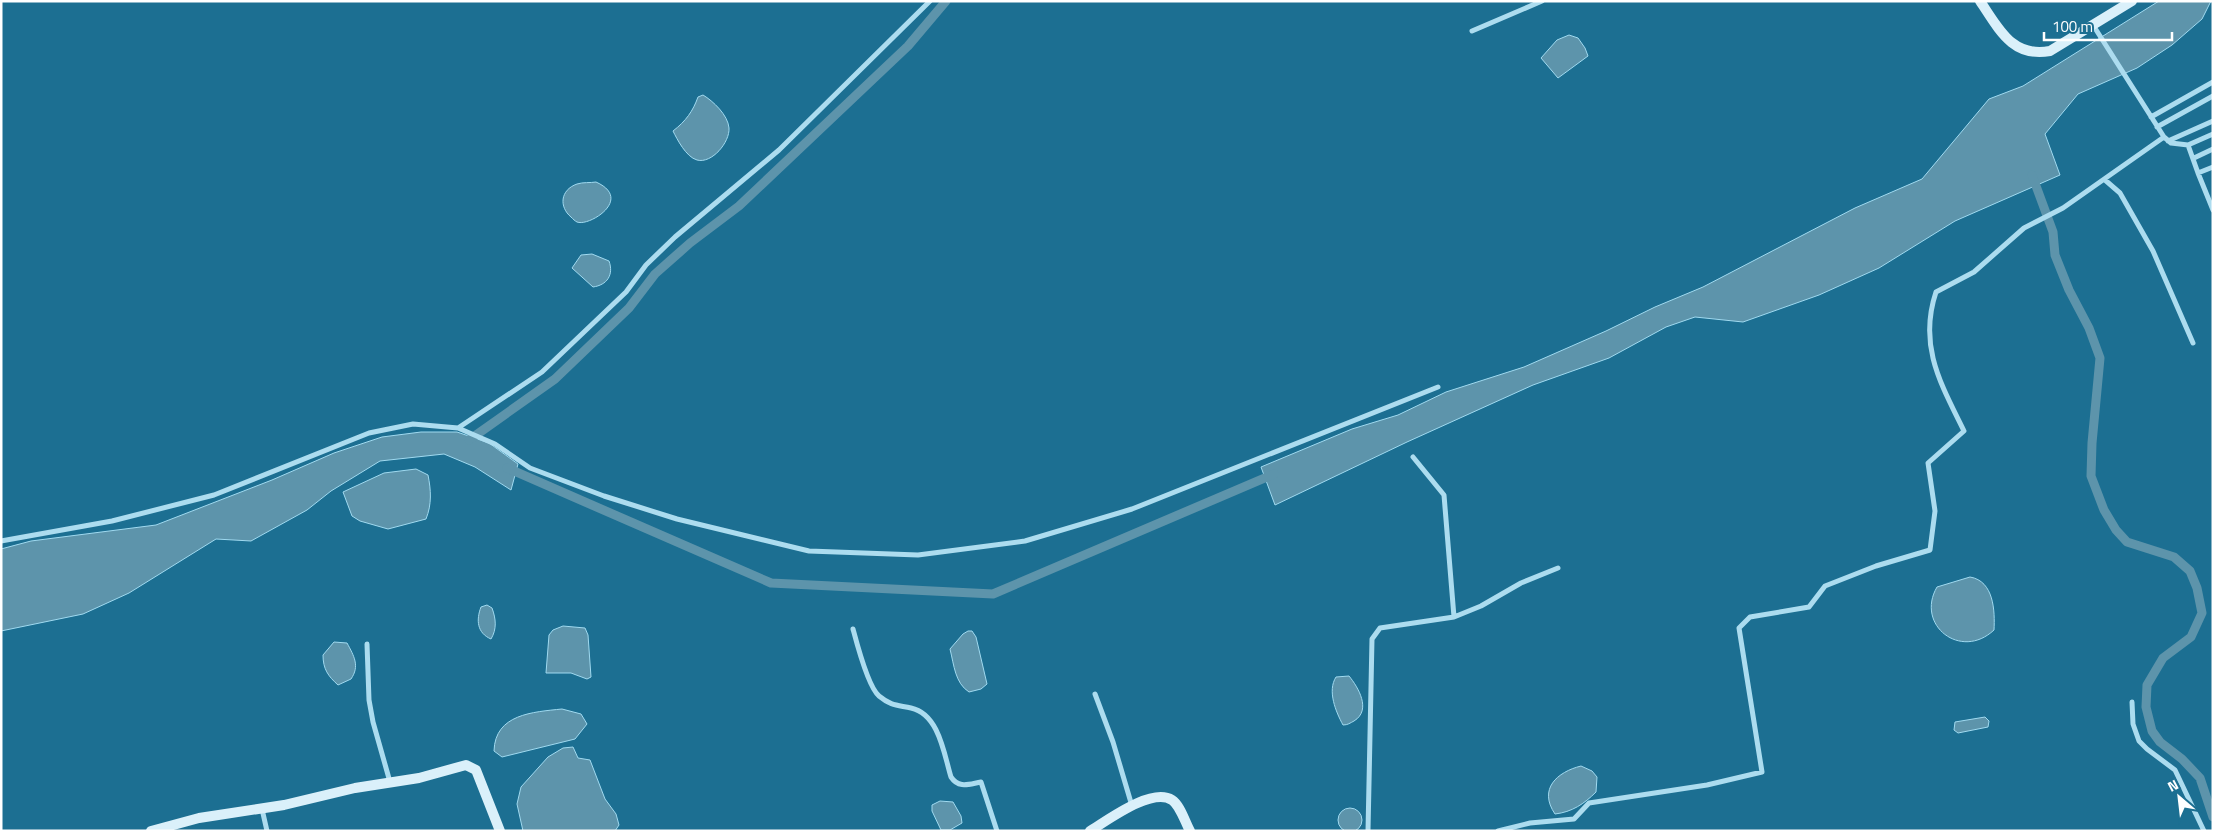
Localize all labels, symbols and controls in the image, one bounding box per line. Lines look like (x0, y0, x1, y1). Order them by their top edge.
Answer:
scale bar (2044, 10, 2172, 42)
text: 100 m (2052, 15, 2093, 38)
north arrow (2154, 772, 2204, 822)
text: N (2163, 774, 2182, 797)

